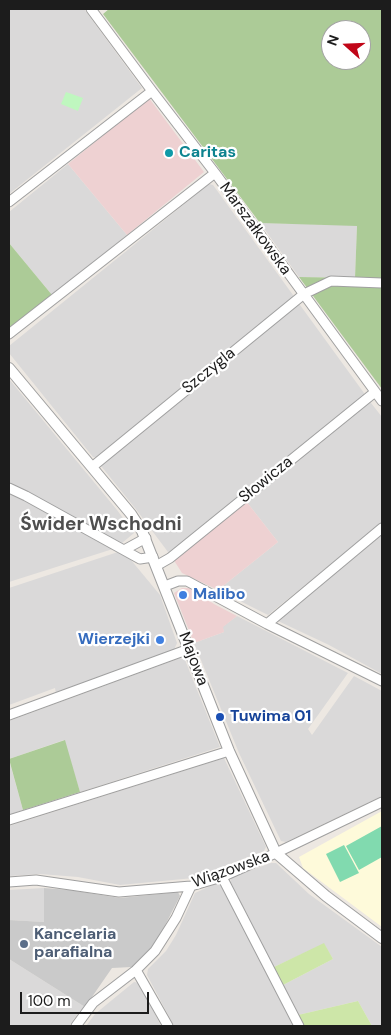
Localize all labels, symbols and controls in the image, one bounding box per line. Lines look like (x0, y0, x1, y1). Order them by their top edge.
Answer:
north arrow (321, 20, 371, 70)
text: N (323, 32, 343, 48)
place label: Caritas (179, 143, 236, 163)
marker: Caritas (163, 147, 175, 159)
street label: Marszałkowska (215, 179, 295, 279)
street label: Szczygla (179, 344, 239, 398)
street label: Słowicza (235, 452, 297, 508)
district label: Świder Wschodni (20, 514, 182, 536)
place label: Malibo (193, 585, 245, 605)
marker: Malibo (177, 589, 189, 601)
street label: Majowa (174, 629, 212, 689)
place label: Wierzejki (78, 630, 150, 650)
marker: Wierzejki (154, 634, 166, 646)
place label: Tuwima 01 (230, 707, 311, 727)
marker: Tuwima 01 (214, 711, 226, 723)
street label: Wiązowska (189, 847, 273, 893)
place label: Kancelaria parafialna (34, 925, 116, 963)
marker: Kancelaria parafialna (18, 938, 30, 950)
scale bar (22, 982, 151, 1014)
text: 100 m (28, 991, 71, 1011)

